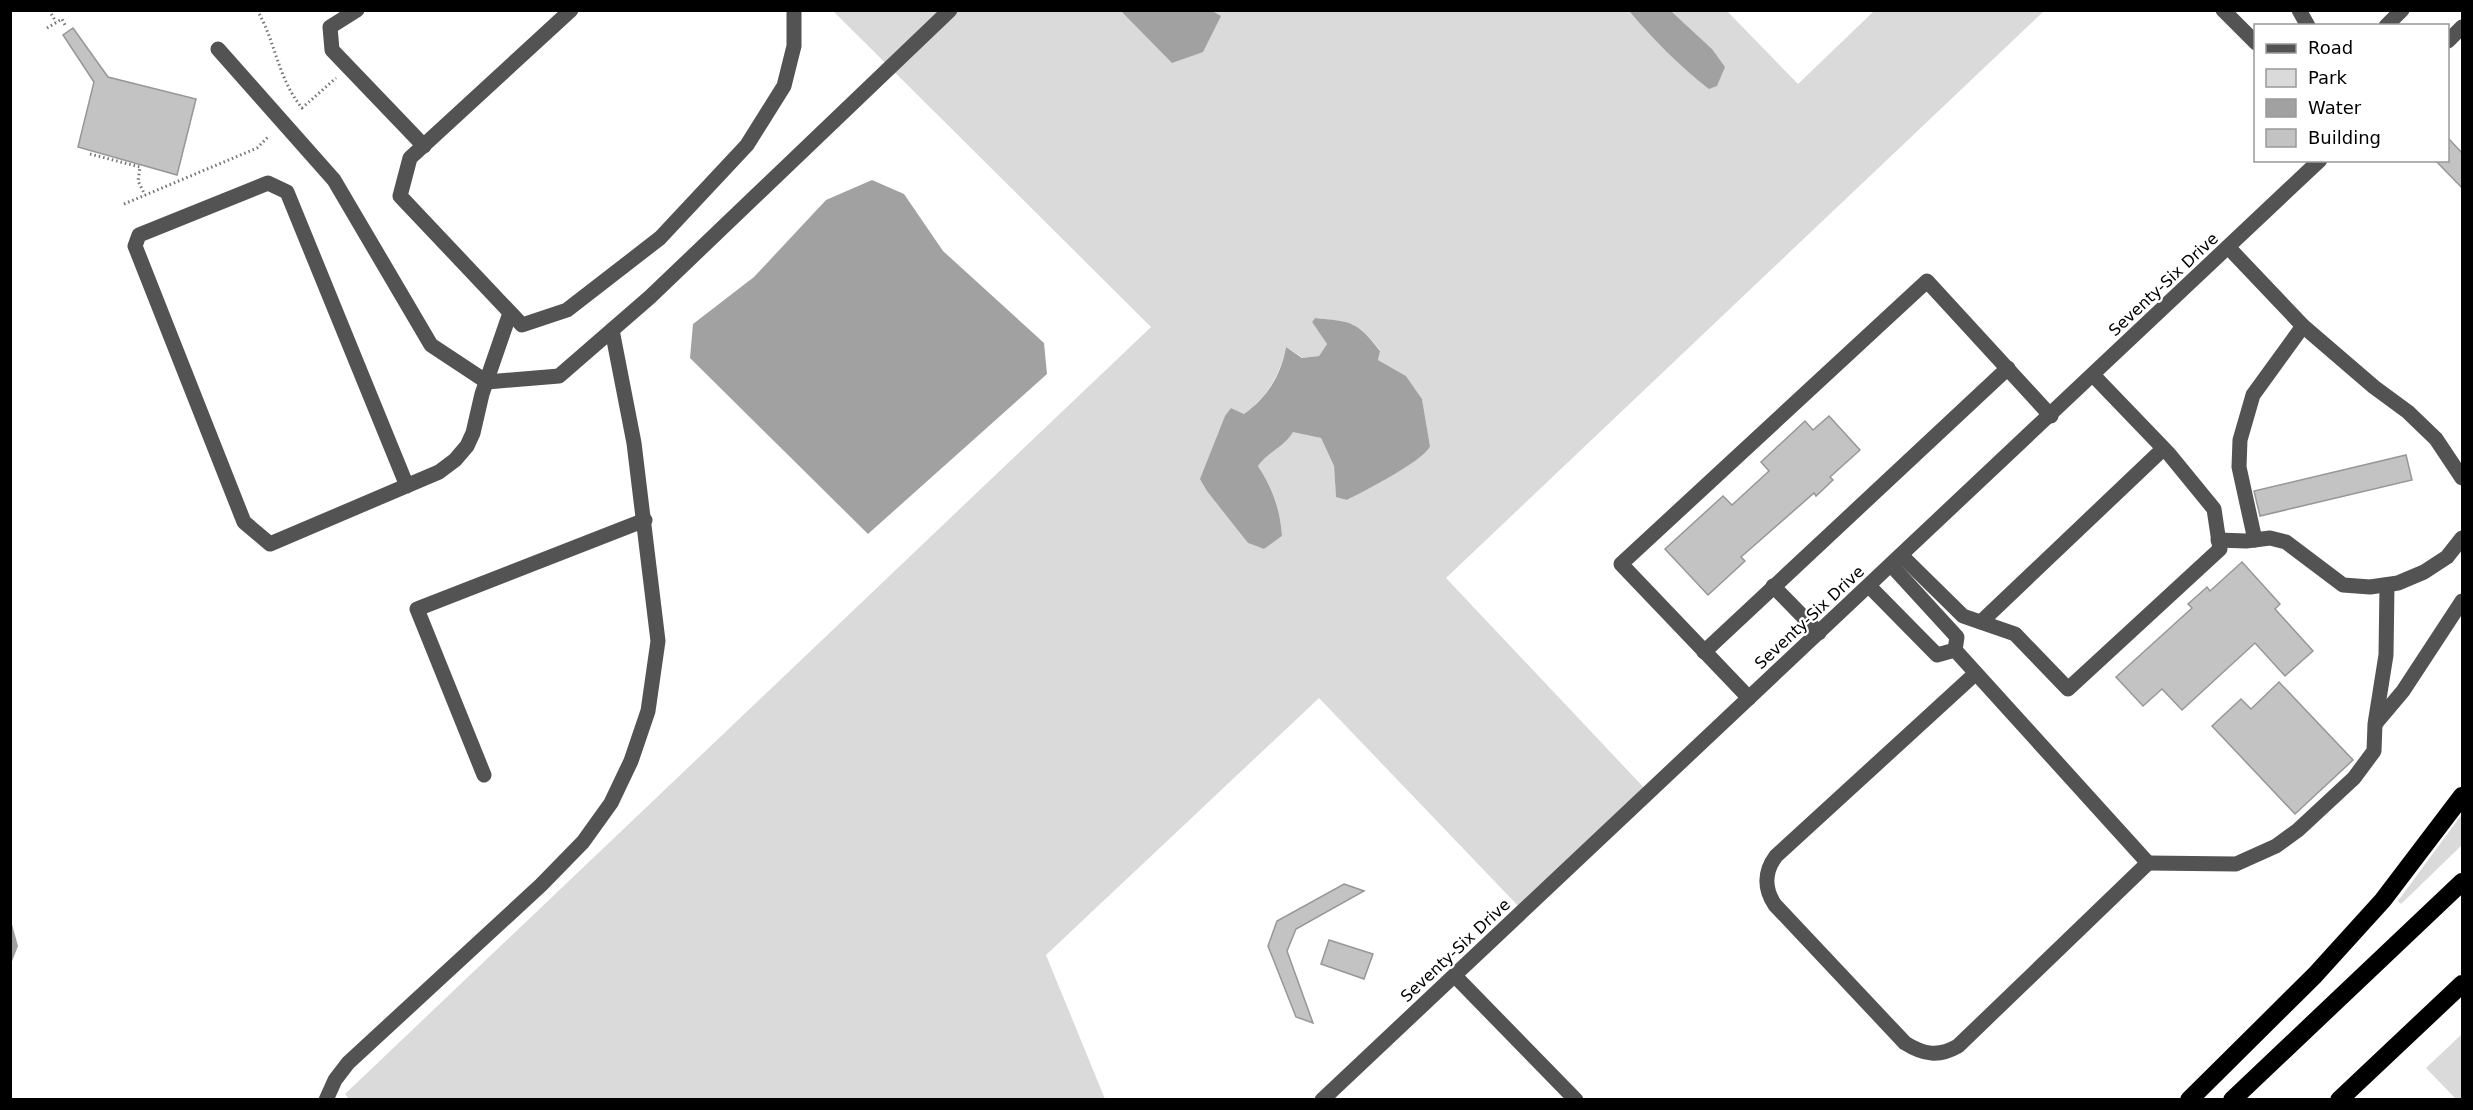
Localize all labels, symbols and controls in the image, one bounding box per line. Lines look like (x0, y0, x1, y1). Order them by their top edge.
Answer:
legend (2254, 24, 2449, 162)
text: Road (2308, 37, 2353, 58)
text: Park (2308, 67, 2347, 88)
text: Water (2308, 97, 2362, 118)
text: Building (2308, 127, 2381, 148)
street label: Seventy-Six Drive (2105, 229, 2222, 340)
street label: Seventy-Six Drive (1751, 562, 1868, 673)
street label: Seventy-Six Drive (1397, 895, 1514, 1006)

